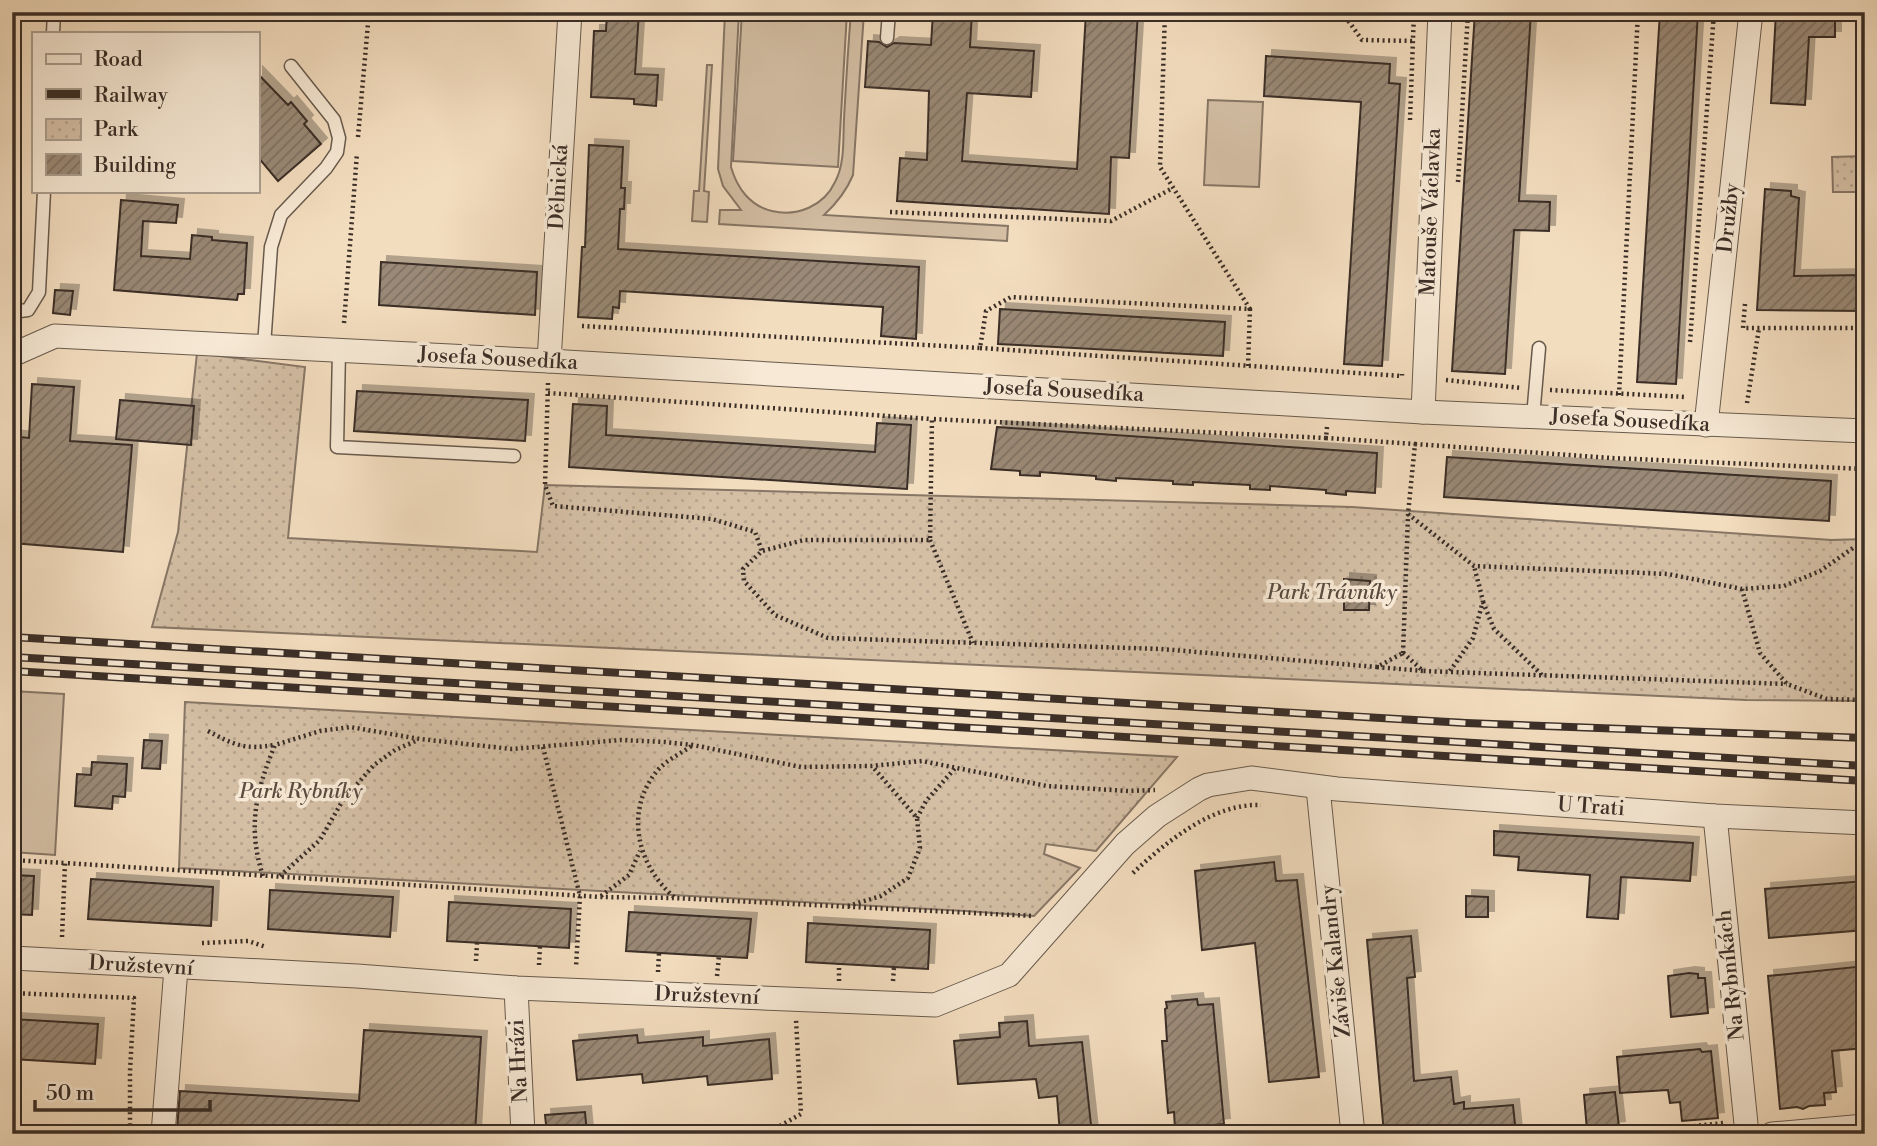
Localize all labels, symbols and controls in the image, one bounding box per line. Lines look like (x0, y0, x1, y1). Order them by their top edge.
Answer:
legend (32, 32, 259, 192)
text: Road (94, 47, 143, 73)
text: Railway (94, 83, 169, 109)
text: Park (94, 117, 139, 143)
street label: Matouše Václavka (1415, 127, 1447, 296)
street label: Dělnická (544, 143, 574, 230)
text: Building (93, 153, 176, 179)
street label: Družby (1712, 181, 1746, 254)
street label: Josefa Sousedíka (416, 342, 579, 376)
street label: Josefa Sousedíka (982, 374, 1145, 408)
street label: Josefa Sousedíka (1548, 404, 1711, 438)
park label: Park Trávníky (1266, 580, 1398, 606)
park label: Park Rybníky (238, 779, 364, 805)
street label: U Trati (1556, 792, 1626, 822)
street label: Záviše Kalandry (1315, 882, 1357, 1039)
street label: Na Rybníkách (1711, 908, 1751, 1042)
street label: Družstevní (88, 950, 195, 982)
street label: Družstevní (654, 981, 761, 1011)
street label: Na Hrázi (504, 1018, 534, 1103)
scale bar (35, 1069, 210, 1113)
text: 50 m (46, 1081, 94, 1107)

